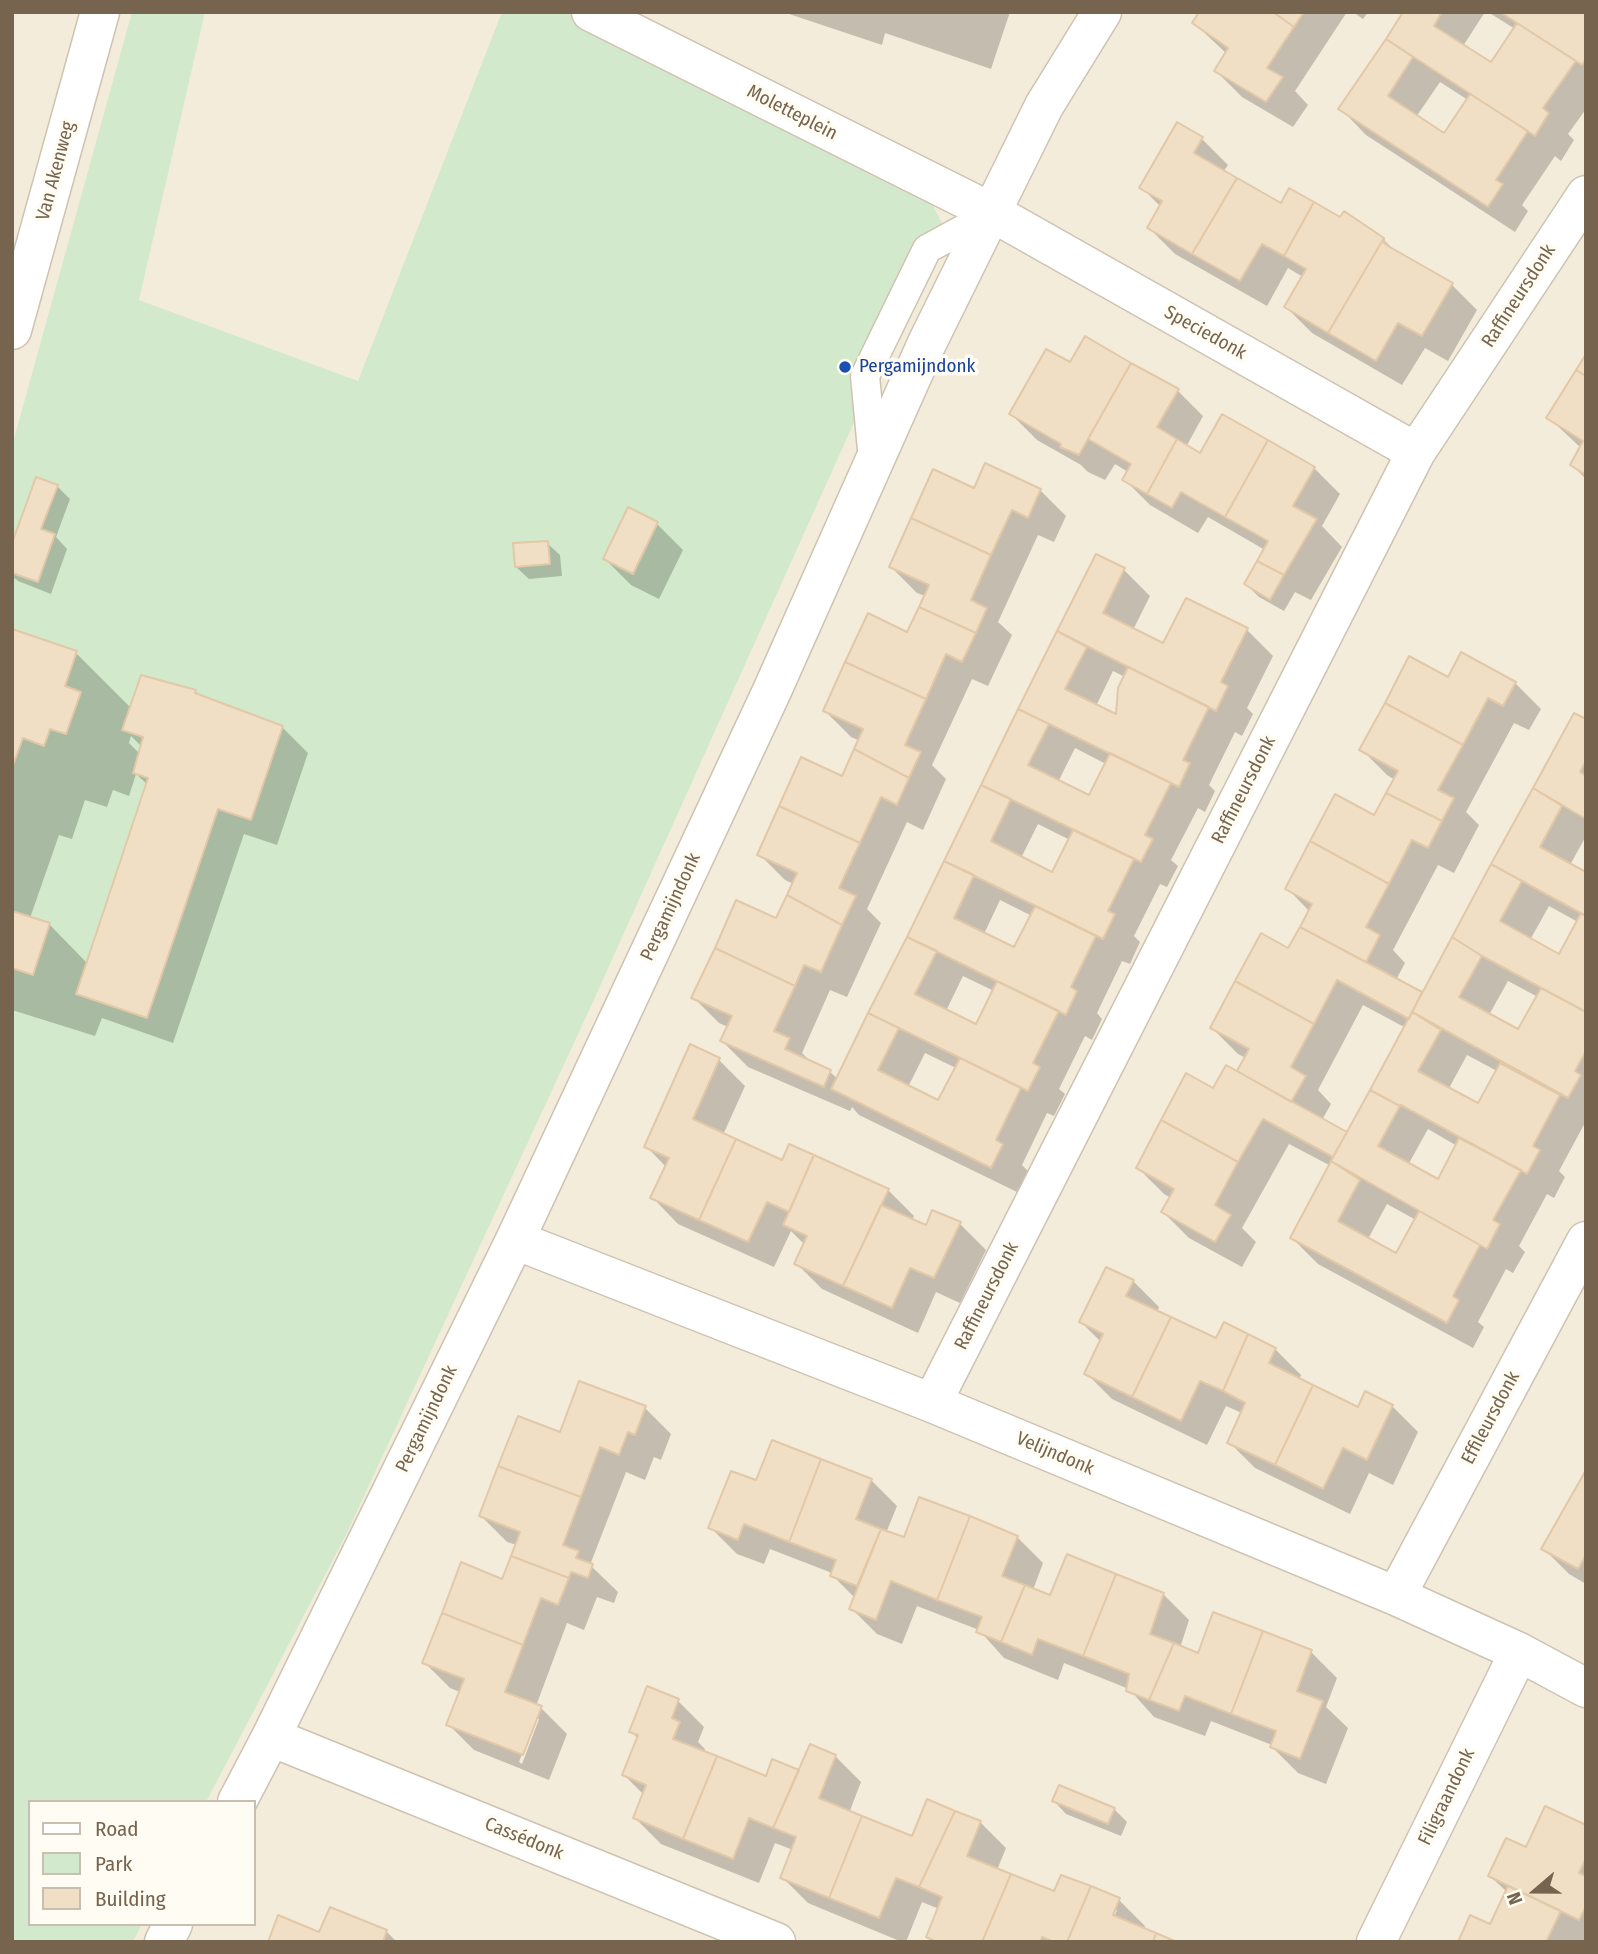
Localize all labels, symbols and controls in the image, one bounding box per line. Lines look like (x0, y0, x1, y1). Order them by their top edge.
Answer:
street label: Moletteplein (743, 80, 841, 146)
street label: Van Akenweg (32, 119, 80, 223)
street label: Raffineursdonk (1477, 240, 1561, 352)
street label: Speciedonk (1160, 301, 1250, 365)
place label: Pergamijndonk (859, 356, 975, 378)
marker: Pergamijndonk (837, 359, 853, 375)
street label: Raffineursdonk (1207, 732, 1281, 848)
street label: Pergamijndonk (636, 850, 706, 964)
street label: Raffineursdonk (950, 1238, 1024, 1354)
street label: Pergamijndonk (391, 1362, 463, 1476)
street label: Effileursdonk (1457, 1368, 1525, 1468)
street label: Velijndonk (1013, 1427, 1097, 1481)
street label: Filigraandonk (1414, 1745, 1480, 1849)
legend (28, 1800, 256, 1926)
street label: Cassédonk (481, 1813, 567, 1865)
text: Road (95, 1816, 139, 1842)
text: Park (95, 1851, 132, 1877)
north arrow (1500, 1856, 1570, 1926)
text: Building (95, 1886, 166, 1912)
text: N (1502, 1889, 1528, 1908)

